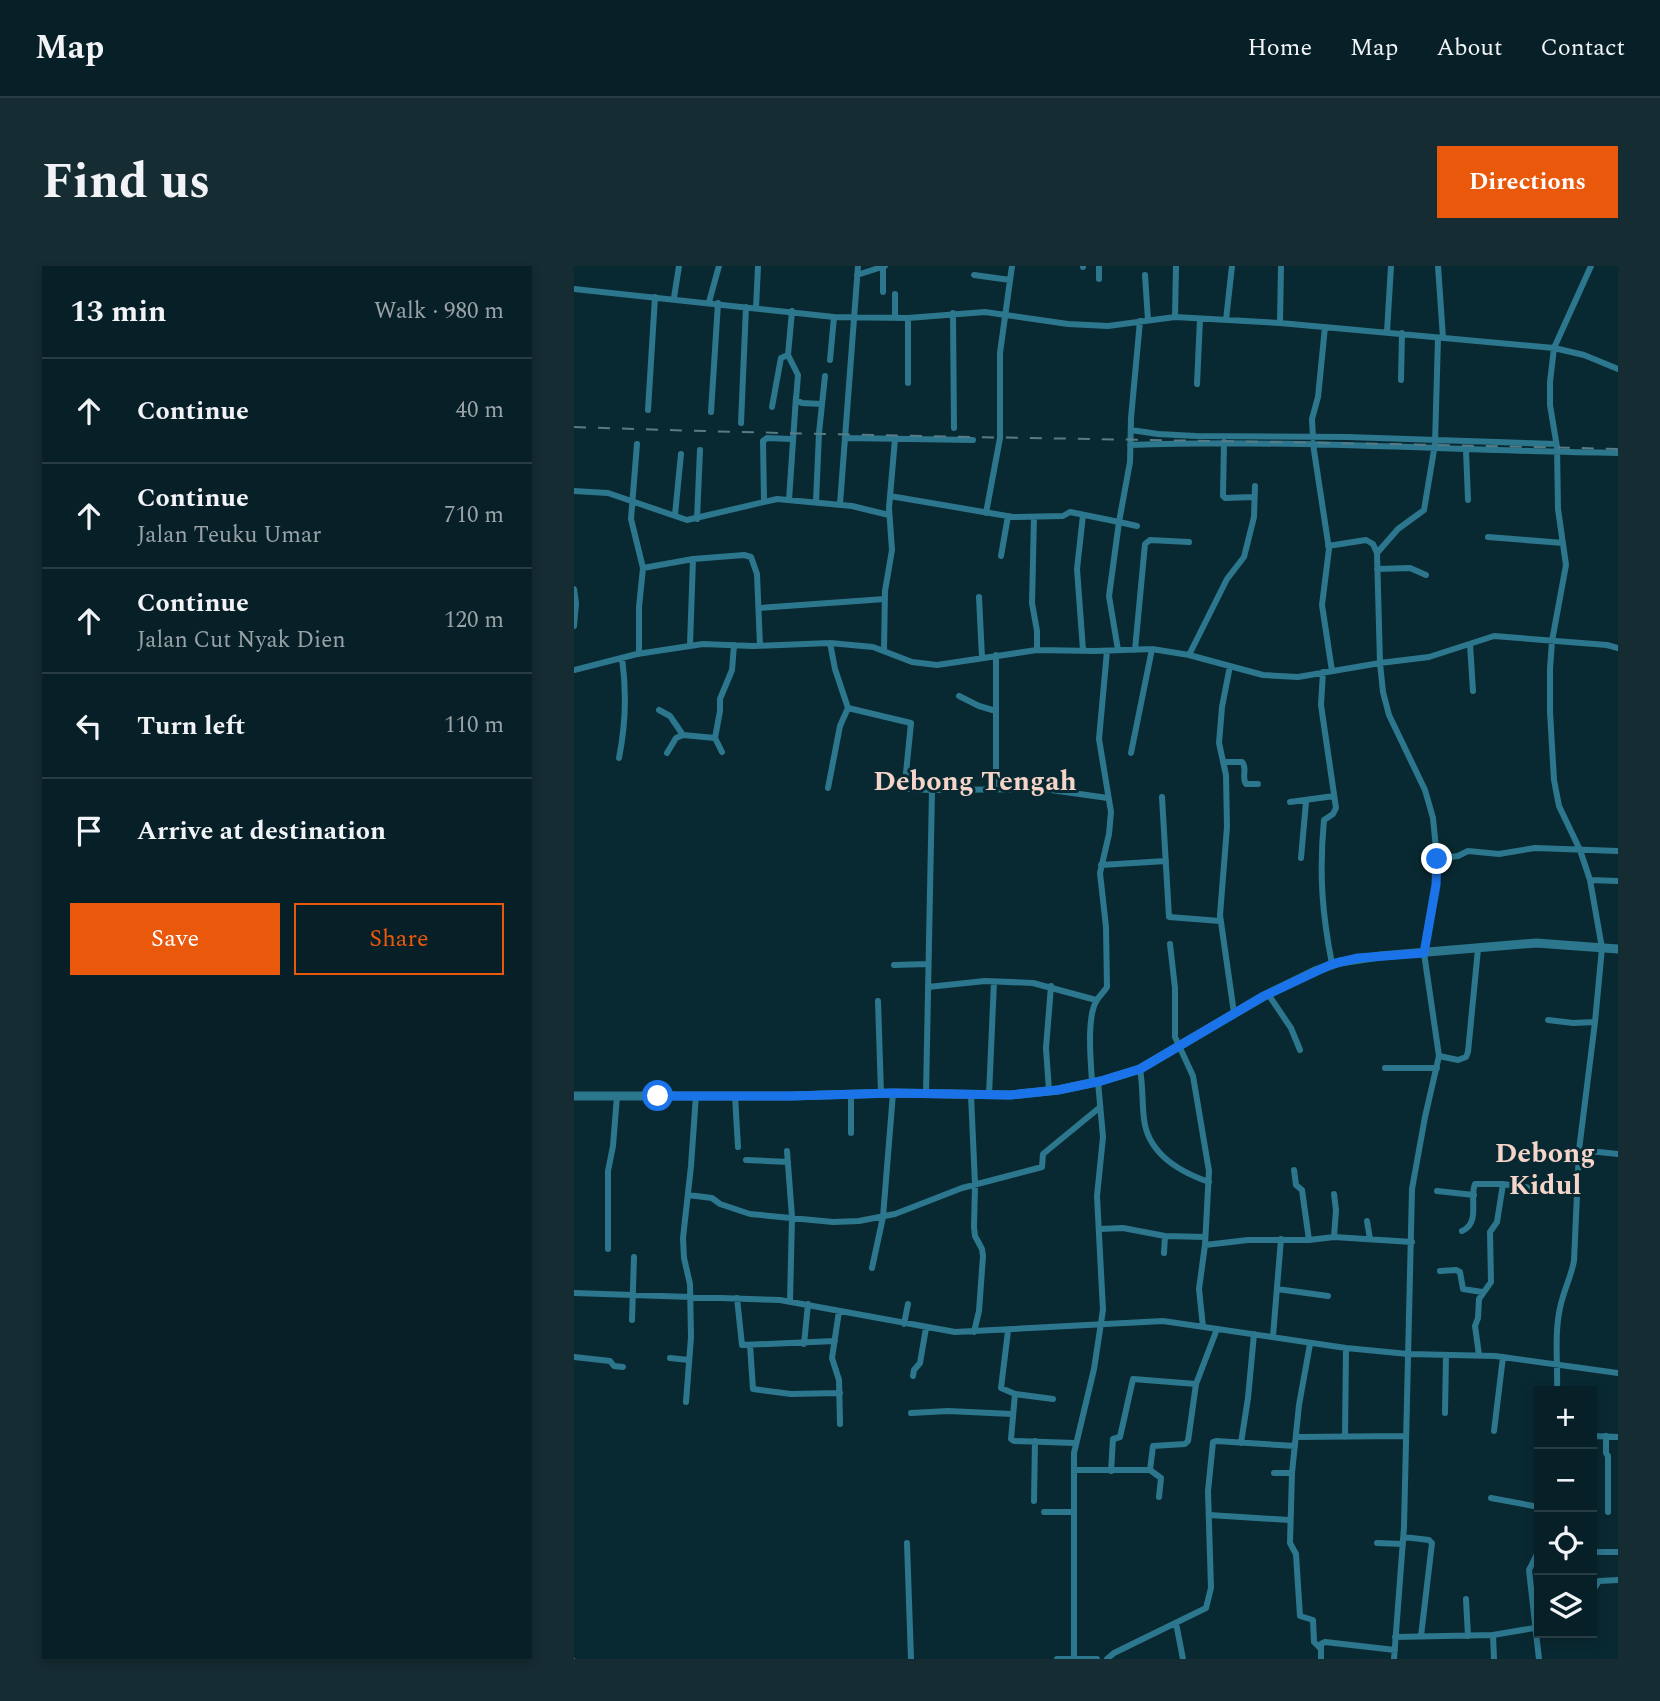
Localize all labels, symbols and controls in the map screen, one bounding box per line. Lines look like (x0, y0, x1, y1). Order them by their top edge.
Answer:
text: Map (35, 23, 104, 73)
text: Home (1247, 30, 1312, 66)
text: Map (1350, 30, 1398, 66)
text: About (1436, 30, 1502, 66)
text: Contact (1540, 30, 1625, 66)
text: Find us (42, 145, 210, 220)
button: Directions (1437, 146, 1618, 218)
text: 13 min (70, 289, 167, 335)
text: Walk · 980 m (374, 294, 504, 329)
text: Continue (137, 391, 249, 431)
icon: ahead (70, 392, 108, 430)
text: 40 m (455, 393, 504, 428)
text: Continue (137, 478, 249, 518)
icon: ahead (70, 497, 108, 535)
text: 710 m (444, 498, 504, 533)
text: Jalan Teuku Umar (137, 518, 321, 553)
text: Continue (137, 583, 249, 623)
icon: ahead (70, 602, 108, 640)
text: 120 m (444, 603, 504, 638)
text: Jalan Cut Nyak Dien (137, 623, 346, 658)
text: Turn left (137, 706, 245, 746)
icon: left (70, 707, 108, 745)
text: 110 m (444, 708, 504, 743)
district label: Debong Tengah (873, 760, 1077, 803)
text: Arrive at destination (137, 811, 386, 851)
icon: arrive (70, 812, 108, 850)
route end (1421, 843, 1452, 874)
button: Save (70, 903, 280, 975)
button: Share (294, 903, 504, 975)
route start (642, 1080, 673, 1111)
district label: Debong Kidul (1495, 1132, 1595, 1207)
map controls (1534, 1386, 1597, 1638)
button: + (1534, 1386, 1597, 1449)
button: − (1534, 1449, 1597, 1512)
button: locate (1534, 1512, 1597, 1575)
button: layers (1534, 1575, 1597, 1638)

